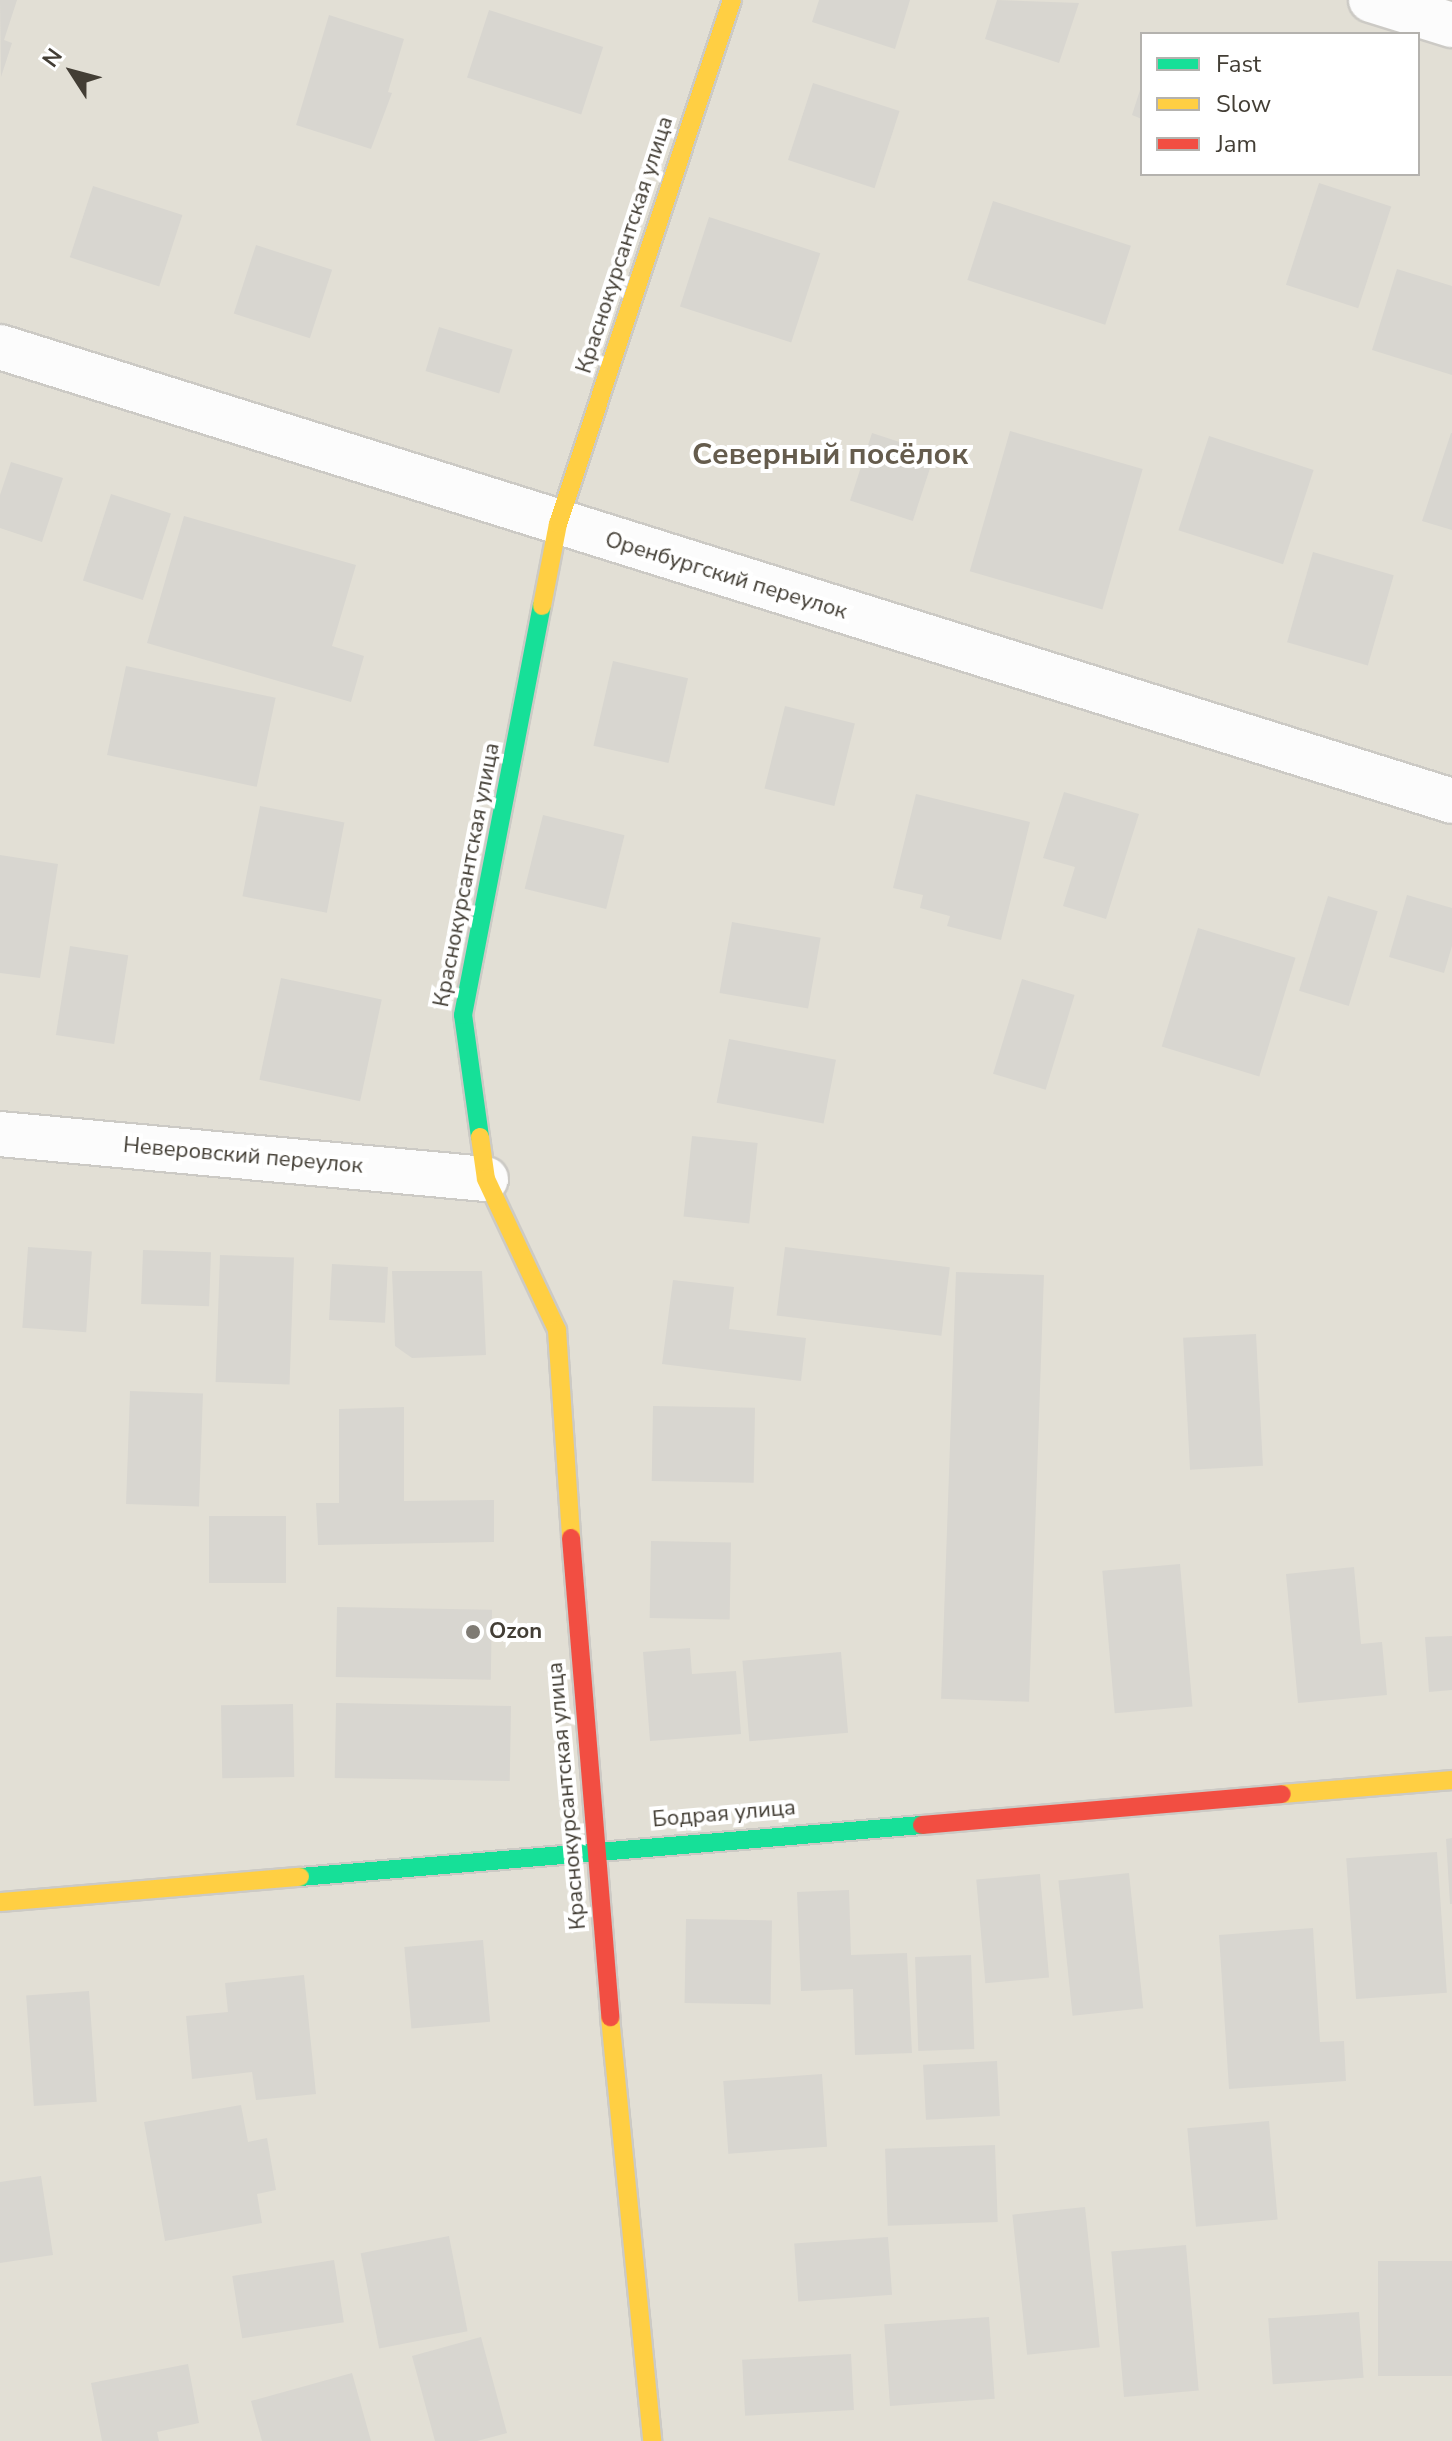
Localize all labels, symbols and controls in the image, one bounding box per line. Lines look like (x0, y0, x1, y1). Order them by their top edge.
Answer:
north arrow (32, 32, 112, 112)
legend (1140, 32, 1420, 176)
text: N (36, 42, 70, 73)
text: Fast (1216, 48, 1261, 80)
text: Slow (1216, 88, 1271, 120)
street label: Краснокурсантская улица (571, 113, 679, 377)
text: Jam (1216, 128, 1257, 160)
district label: Северный посёлок (692, 437, 968, 473)
street label: Оренбургский переулок (602, 527, 850, 625)
street label: Краснокурсантская улица (428, 741, 506, 1009)
street label: Неверовский переулок (122, 1132, 364, 1180)
place label: Ozon (489, 1619, 542, 1645)
marker: Ozon (464, 1623, 482, 1641)
street label: Краснокурсантская улица (542, 1661, 592, 1931)
street label: Бодрая улица (651, 1795, 797, 1833)

